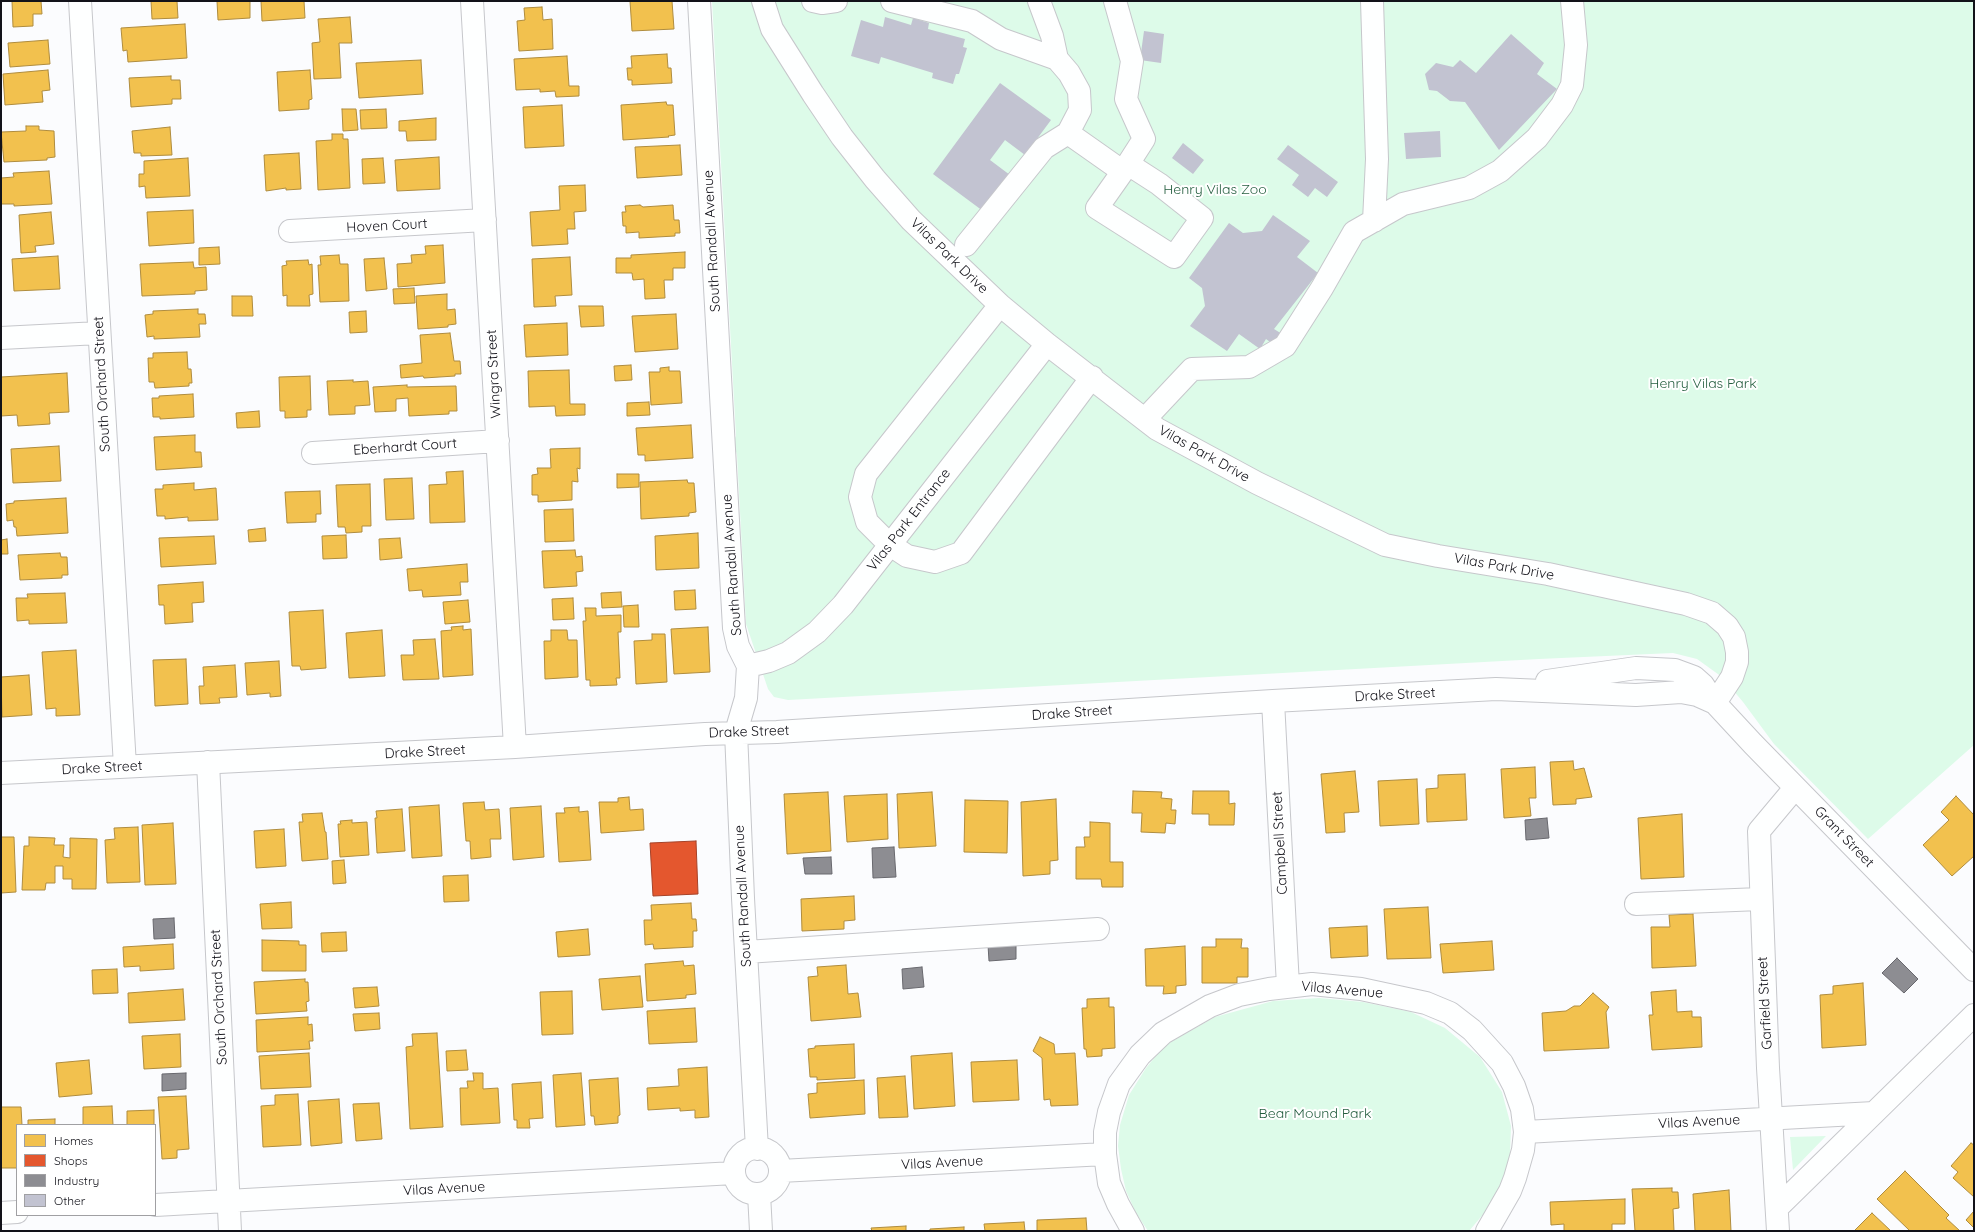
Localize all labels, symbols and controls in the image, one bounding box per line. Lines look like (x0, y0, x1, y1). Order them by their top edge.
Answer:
street label: South Randall Avenue (700, 170, 724, 312)
park label: Henry Vilas Zoo (1163, 182, 1267, 198)
street label: Hoven Court (346, 215, 428, 237)
street label: Vilas Park Drive (907, 215, 991, 297)
street label: South Orchard Street (90, 316, 114, 452)
street label: Wingra Street (483, 329, 505, 419)
park label: Henry Vilas Park (1649, 376, 1757, 392)
street label: Vilas Park Drive (1156, 422, 1252, 486)
street label: Eberhardt Court (353, 435, 457, 459)
street label: Vilas Park Entrance (864, 465, 954, 575)
street label: South Randall Avenue (719, 494, 745, 636)
street label: Vilas Park Drive (1453, 550, 1555, 584)
street label: Drake Street (1354, 684, 1436, 706)
street label: Drake Street (1031, 702, 1113, 724)
street label: Drake Street (708, 722, 790, 742)
street label: Drake Street (384, 741, 466, 763)
street label: Drake Street (61, 757, 143, 779)
street label: Campbell Street (1269, 791, 1291, 895)
street label: Grant Street (1811, 803, 1877, 871)
street label: South Randall Avenue (731, 825, 755, 967)
street label: South Orchard Street (207, 929, 231, 1065)
street label: Garfield Street (1754, 956, 1776, 1050)
street label: Vilas Avenue (1300, 978, 1384, 1002)
park label: Bear Mound Park (1259, 1106, 1371, 1122)
street label: Vilas Avenue (1657, 1111, 1741, 1133)
legend (16, 1124, 156, 1216)
text: Homes (54, 1133, 93, 1148)
street label: Vilas Avenue (900, 1152, 984, 1174)
text: Shops (54, 1153, 88, 1168)
text: Industry (54, 1173, 99, 1188)
street label: Vilas Avenue (402, 1178, 486, 1200)
text: Other (54, 1193, 85, 1208)

